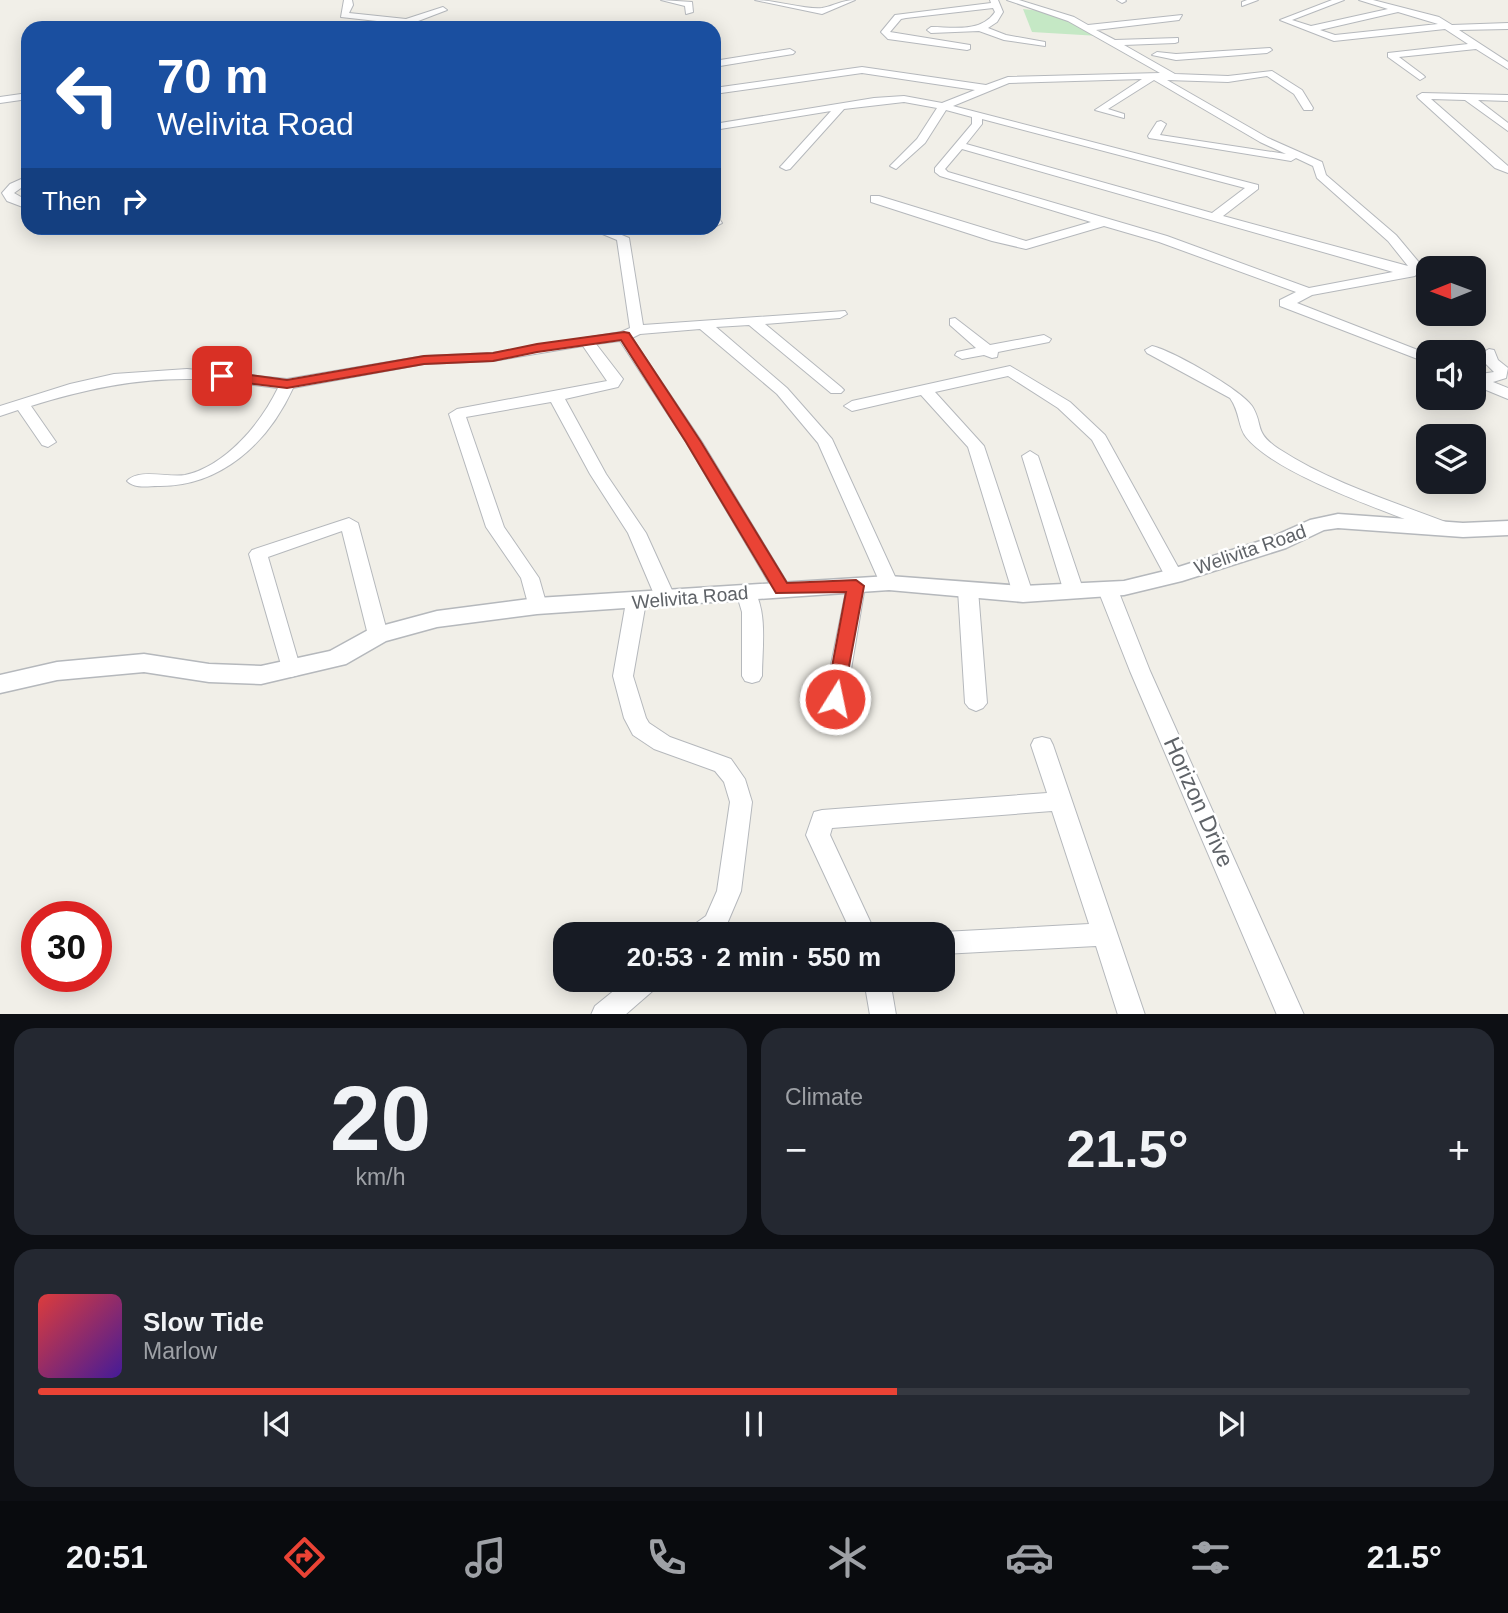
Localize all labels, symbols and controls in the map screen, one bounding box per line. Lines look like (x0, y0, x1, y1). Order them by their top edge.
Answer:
icon: left (42, 49, 133, 140)
text: 70 m (157, 49, 269, 103)
text: Welivita Road (157, 106, 354, 142)
icon: right (115, 182, 153, 220)
text: Then (42, 186, 101, 216)
north arrow (1416, 256, 1486, 326)
map controls (1416, 256, 1486, 494)
button: sound (1416, 340, 1486, 410)
pin (192, 346, 252, 406)
icon: arrive (203, 357, 241, 395)
button: layers (1416, 424, 1486, 494)
street label: Welivita Road (1191, 521, 1309, 578)
street label: Welivita Road (631, 582, 749, 613)
position arrow (798, 662, 872, 736)
street label: Horizon Drive (1159, 733, 1239, 871)
speed limit sign: 30 (21, 901, 112, 992)
text: 20:53 · 2 min · 550 m (627, 942, 881, 972)
text: 20 (330, 1068, 431, 1169)
text: Climate (785, 1084, 863, 1110)
text: 21.5° (1066, 1120, 1189, 1178)
text: − (785, 1129, 807, 1171)
text: + (1448, 1129, 1470, 1171)
text: km/h (356, 1164, 405, 1190)
text: Slow Tide (143, 1307, 264, 1337)
text: Marlow (143, 1338, 217, 1364)
icon: previous (258, 1405, 296, 1443)
icon: pause (735, 1405, 773, 1443)
icon: next (1212, 1405, 1250, 1443)
icon: directions (280, 1533, 329, 1582)
icon: music (461, 1533, 510, 1582)
icon: phone (642, 1533, 691, 1582)
icon: climate (823, 1533, 872, 1582)
icon: car (1005, 1533, 1054, 1582)
icon: filters (1186, 1533, 1235, 1582)
text: 20:51 (66, 1539, 148, 1575)
text: 21.5° (1367, 1539, 1442, 1575)

